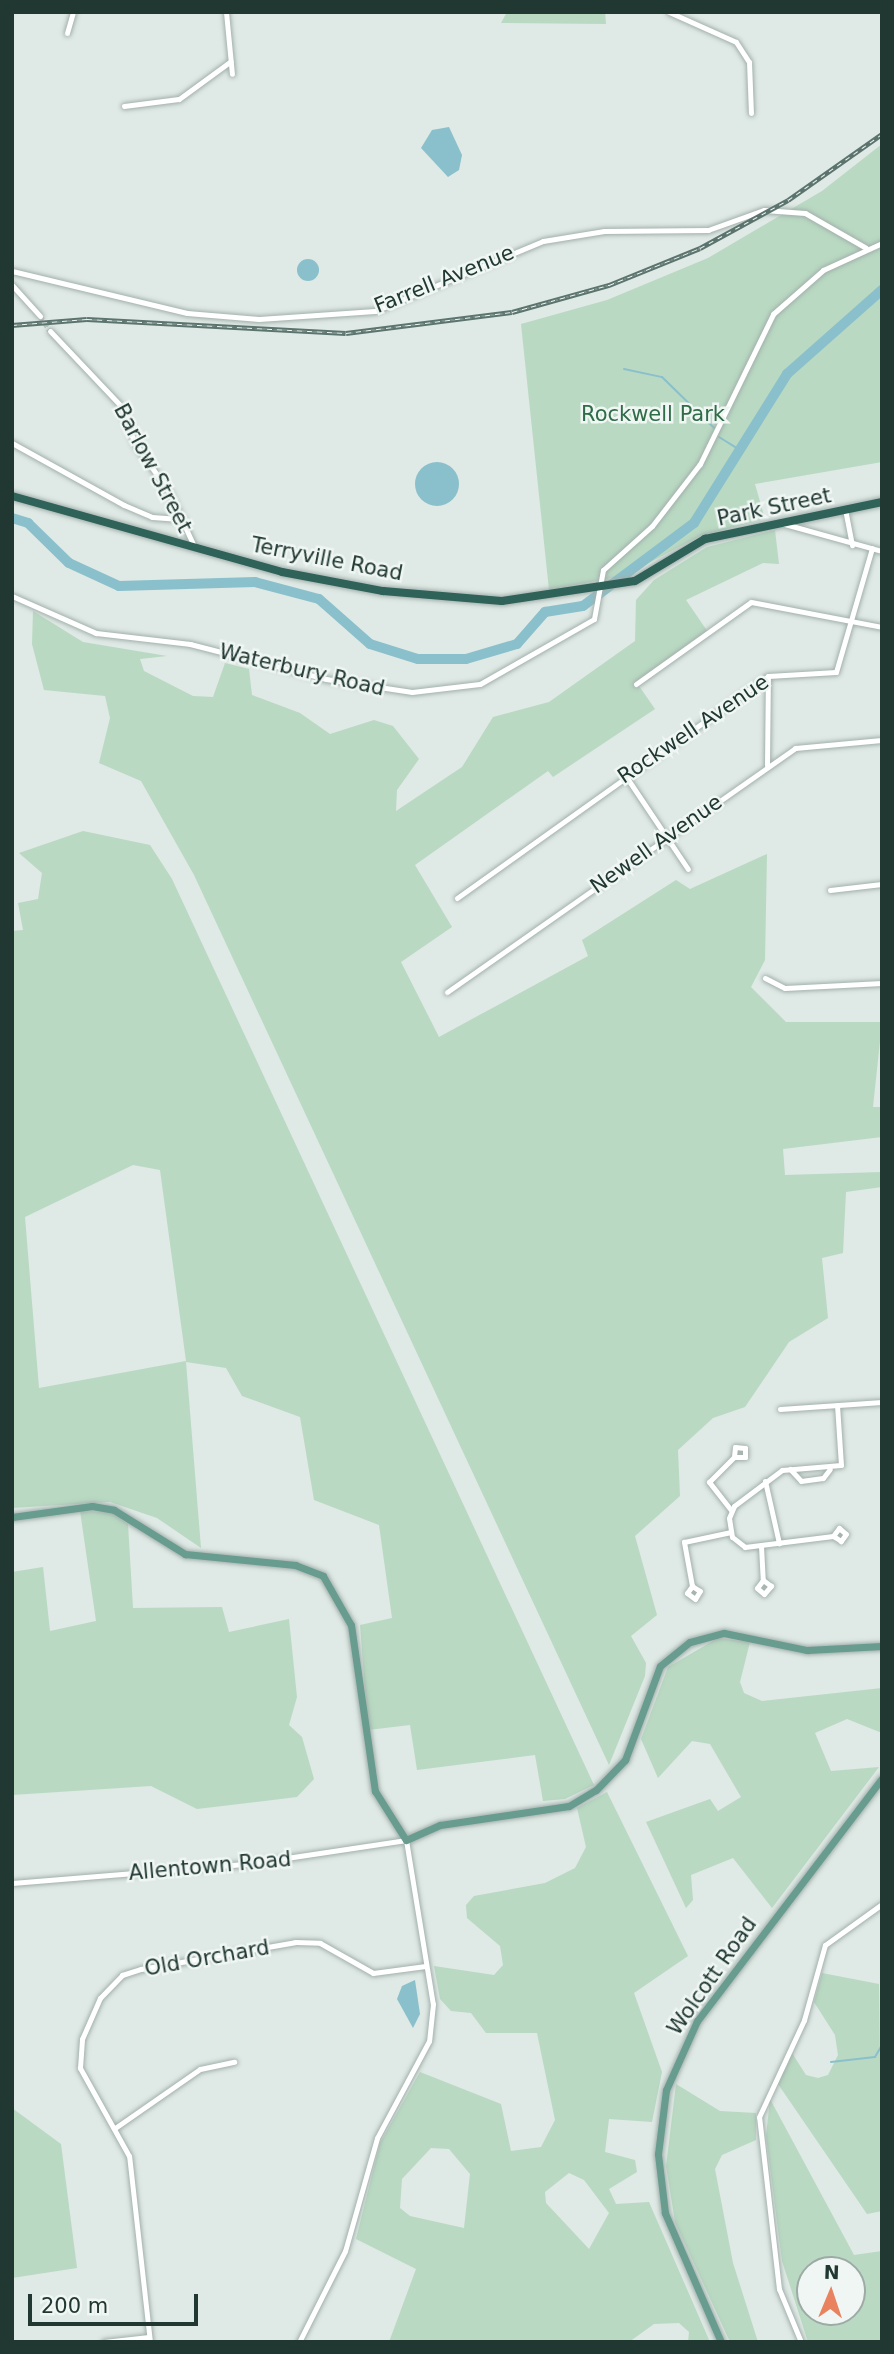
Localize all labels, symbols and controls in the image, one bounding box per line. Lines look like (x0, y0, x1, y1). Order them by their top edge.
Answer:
street label: Farrell Avenue (370, 239, 518, 319)
street label: Barlow Street (108, 399, 198, 537)
park label: Rockwell Park (581, 401, 725, 427)
street label: Park Street (715, 483, 833, 531)
street label: Terryville Road (249, 532, 405, 586)
street label: Waterbury Road (217, 639, 387, 701)
street label: Rockwell Avenue (613, 669, 773, 789)
street label: Newell Avenue (585, 789, 727, 899)
street label: Allentown Road (128, 1846, 292, 1886)
street label: Wolcott Road (662, 1912, 762, 2040)
street label: Old Orchard (143, 1935, 271, 1981)
north arrow (796, 2256, 866, 2326)
text: N (823, 2261, 840, 2283)
scale bar (32, 2280, 201, 2324)
text: 200 m (41, 2294, 108, 2318)

